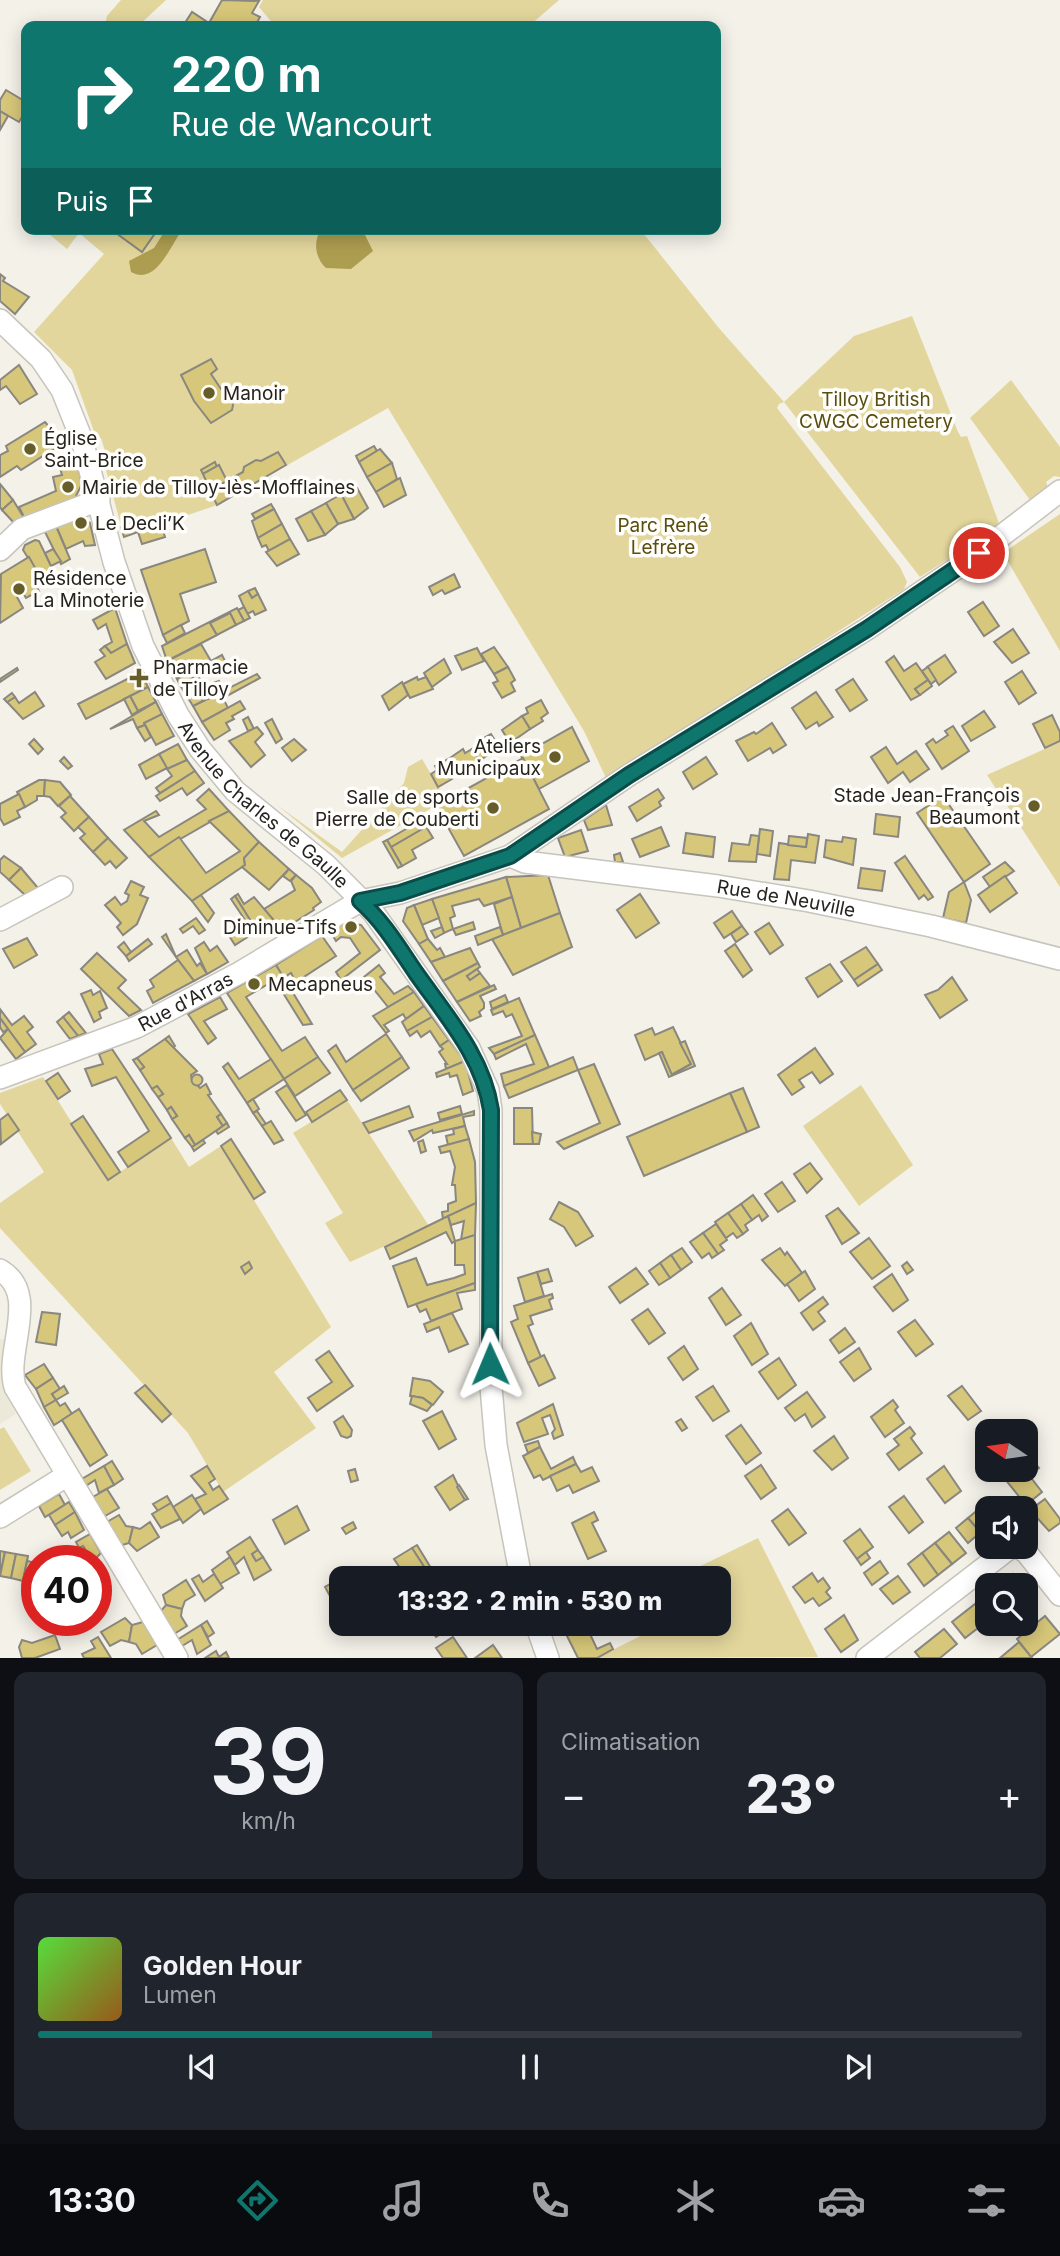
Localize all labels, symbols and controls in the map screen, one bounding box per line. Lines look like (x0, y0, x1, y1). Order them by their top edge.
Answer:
text: 220 m (171, 45, 322, 104)
icon: right (56, 49, 147, 140)
text: Rue de Wancourt (171, 105, 432, 144)
icon: arrive (122, 182, 160, 220)
text: Puis (56, 186, 108, 217)
place label: Manoir (223, 382, 285, 405)
marker: Manoir (201, 385, 217, 401)
park label: Tilloy British CWGC Cemetery (799, 388, 953, 433)
place label: Église Saint-Brice (44, 426, 144, 472)
marker: Église Saint-Brice (22, 441, 38, 457)
place label: Mairie de Tilloy-lès-Mofflaines (82, 476, 355, 499)
marker: Mairie de Tilloy-lès-Mofflaines (60, 479, 76, 495)
place label: Le Decli’K (95, 512, 185, 535)
park label: Parc René Lefrère (617, 514, 709, 559)
marker: Le Decli’K (73, 515, 89, 531)
pin (949, 523, 1009, 583)
icon: arrive (960, 534, 998, 572)
place label: Résidence La Minoterie (33, 567, 144, 612)
marker: Résidence La Minoterie (11, 581, 27, 597)
place label: Pharmacie de Tilloy (153, 656, 248, 701)
marker: Pharmacie de Tilloy (131, 670, 147, 686)
street label: Avenue Charles de Gaulle (173, 717, 353, 893)
place label: Ateliers Municipaux (437, 735, 541, 780)
marker: Ateliers Municipaux (547, 749, 563, 765)
place label: Stade Jean-François Beaumont (833, 784, 1020, 829)
place label: Salle de sports Pierre de Couberti (315, 786, 479, 831)
marker: Stade Jean-François Beaumont (1026, 798, 1042, 814)
marker: Salle de sports Pierre de Couberti (485, 800, 501, 816)
street label: Rue de Neuville (715, 875, 857, 922)
place label: Diminue-Tifs (223, 916, 337, 939)
marker: Diminue-Tifs (343, 919, 359, 935)
street label: Rue d'Arras (134, 967, 237, 1036)
place label: Mecapneus (268, 973, 373, 996)
marker: Mecapneus (246, 976, 262, 992)
position arrow (453, 1327, 527, 1401)
north arrow (975, 1419, 1038, 1482)
map controls (975, 1419, 1038, 1636)
button: sound (975, 1496, 1038, 1559)
speed limit sign: 40 (21, 1545, 112, 1636)
button: search (975, 1573, 1038, 1636)
text: 13:32 · 2 min · 530 m (398, 1585, 662, 1616)
text: 39 (210, 1706, 327, 1816)
text: Climatisation (561, 1728, 701, 1756)
text: 23° (746, 1763, 837, 1826)
text: − (561, 1772, 586, 1818)
text: + (997, 1772, 1022, 1818)
text: km/h (241, 1807, 296, 1835)
text: Golden Hour (143, 1950, 302, 1981)
text: Lumen (143, 1981, 217, 2009)
icon: previous (183, 2048, 221, 2086)
icon: pause (511, 2048, 549, 2086)
icon: next (839, 2048, 877, 2086)
icon: directions (233, 2176, 282, 2225)
icon: music (379, 2176, 428, 2225)
icon: phone (525, 2176, 574, 2225)
icon: climate (671, 2176, 720, 2225)
icon: car (817, 2176, 866, 2225)
icon: filters (962, 2176, 1011, 2225)
text: 13:30 (48, 2181, 136, 2220)

